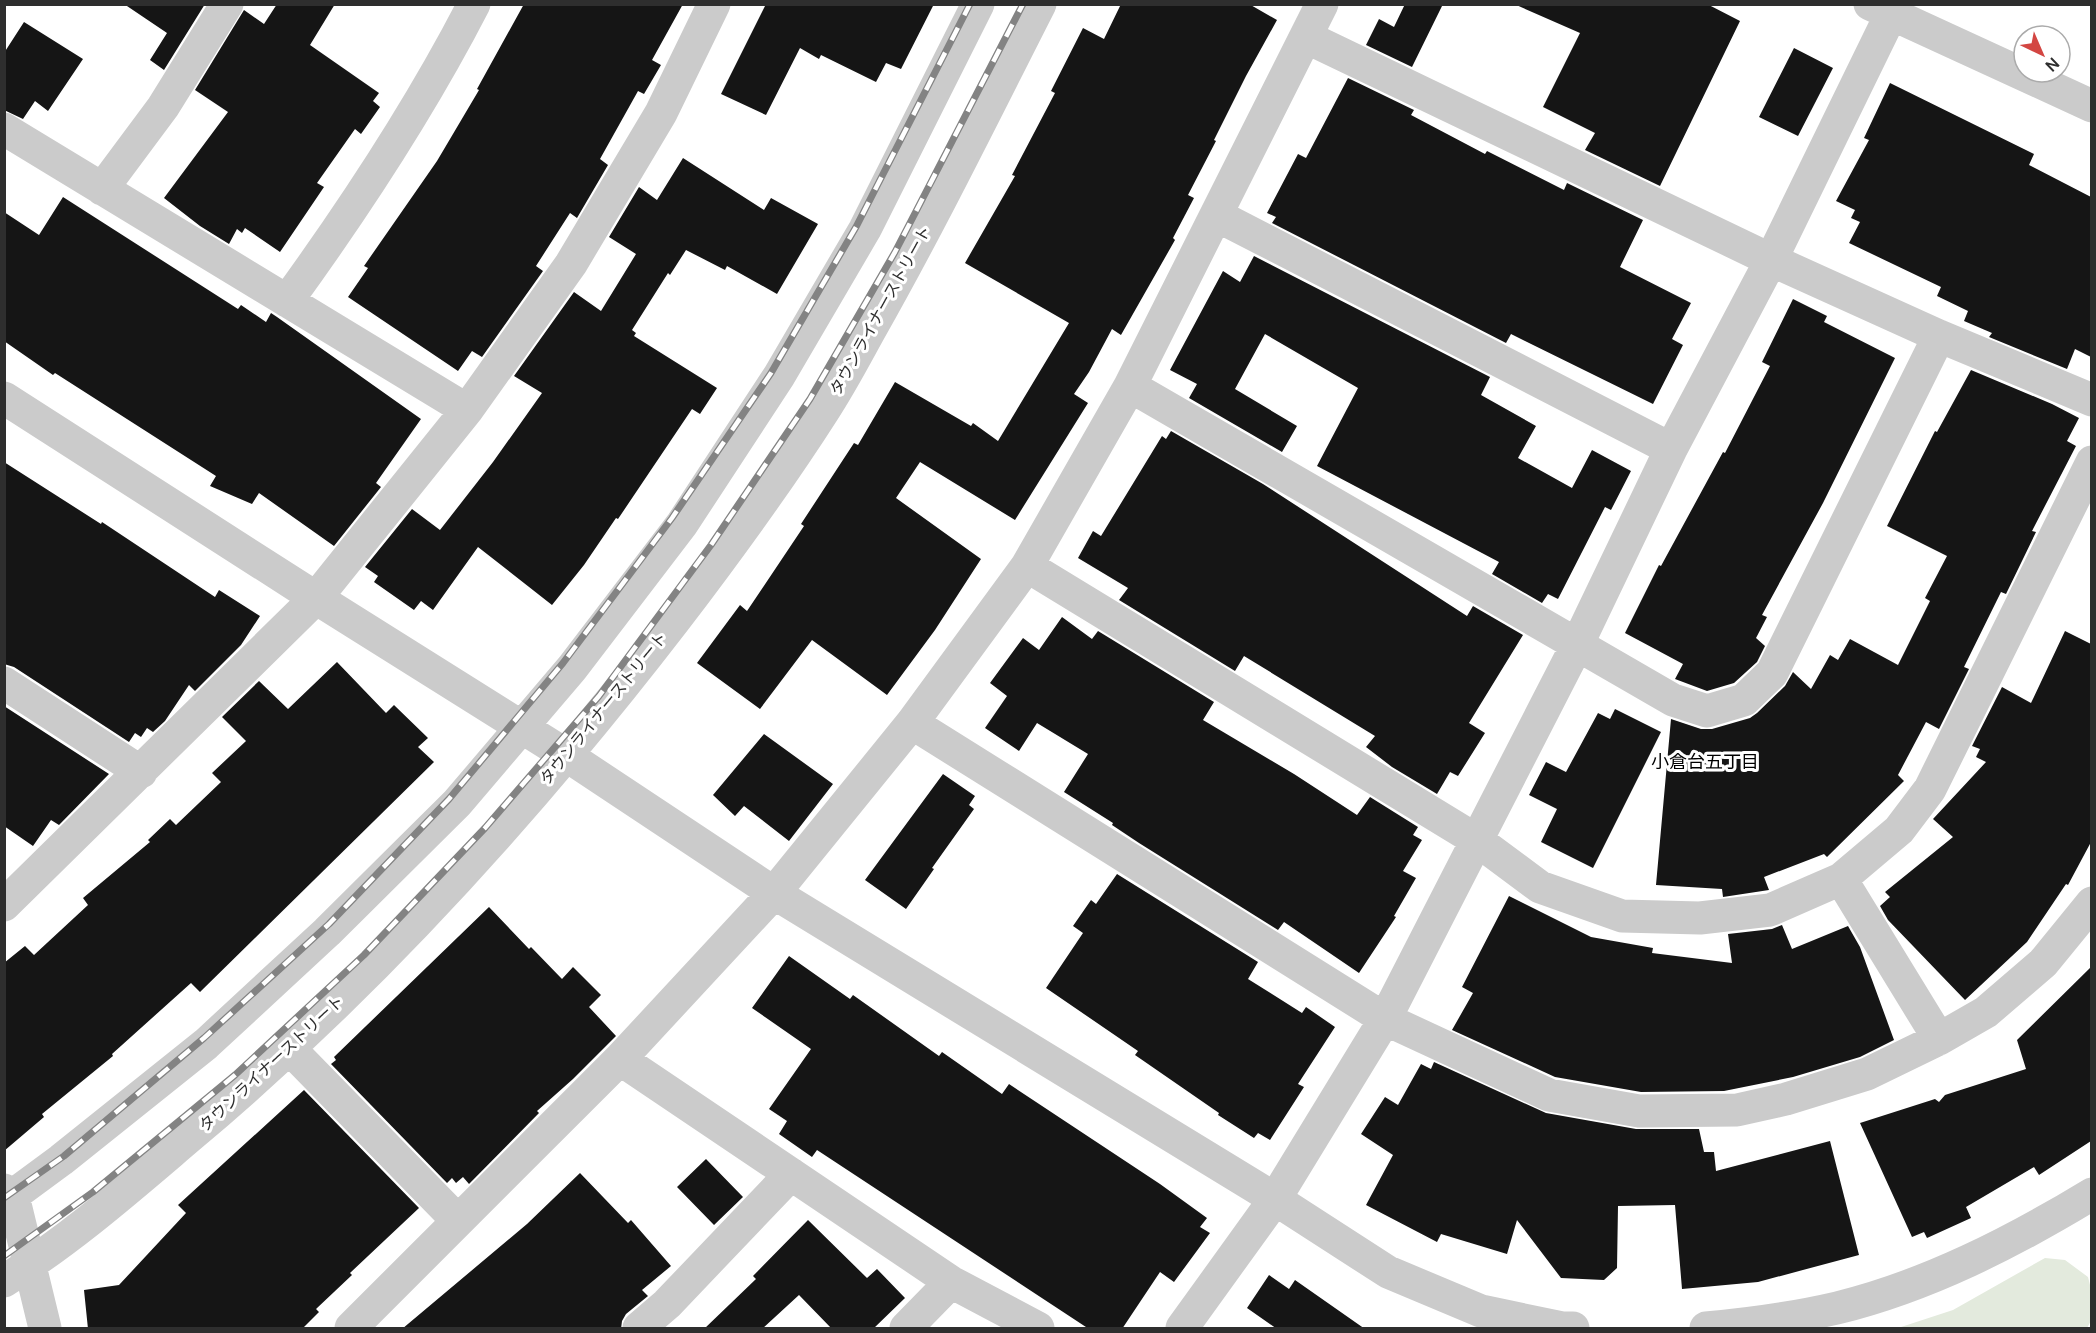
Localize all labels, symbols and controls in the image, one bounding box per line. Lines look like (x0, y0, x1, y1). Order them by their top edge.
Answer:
north arrow (2012, 24, 2072, 84)
text: N (2041, 53, 2064, 77)
street label: タウンライナーストリート (824, 221, 936, 399)
street label: タウンライナーストリート (534, 627, 672, 789)
district label: 小倉台五丁目 (1651, 749, 1759, 773)
street label: タウンライナーストリート (194, 990, 348, 1136)

